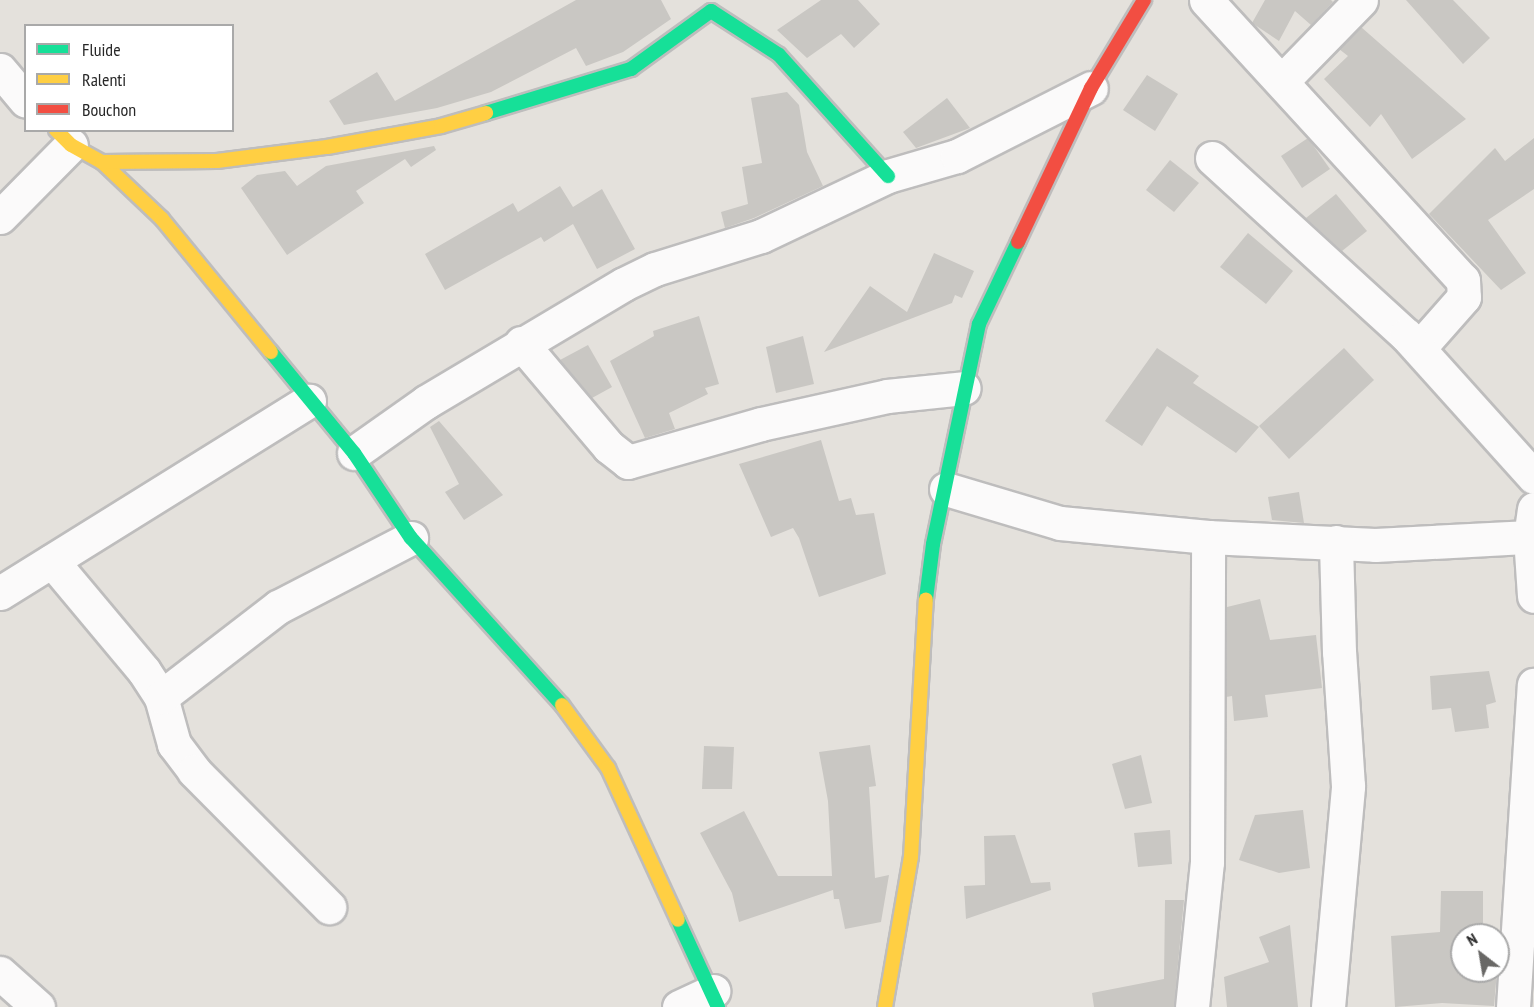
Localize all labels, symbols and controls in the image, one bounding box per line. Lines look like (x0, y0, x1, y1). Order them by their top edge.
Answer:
legend (24, 24, 234, 132)
text: Fluide (82, 38, 121, 61)
text: Ralenti (82, 68, 126, 91)
text: Bouchon (82, 98, 136, 121)
north arrow (1450, 923, 1510, 983)
text: N (1463, 928, 1481, 950)

